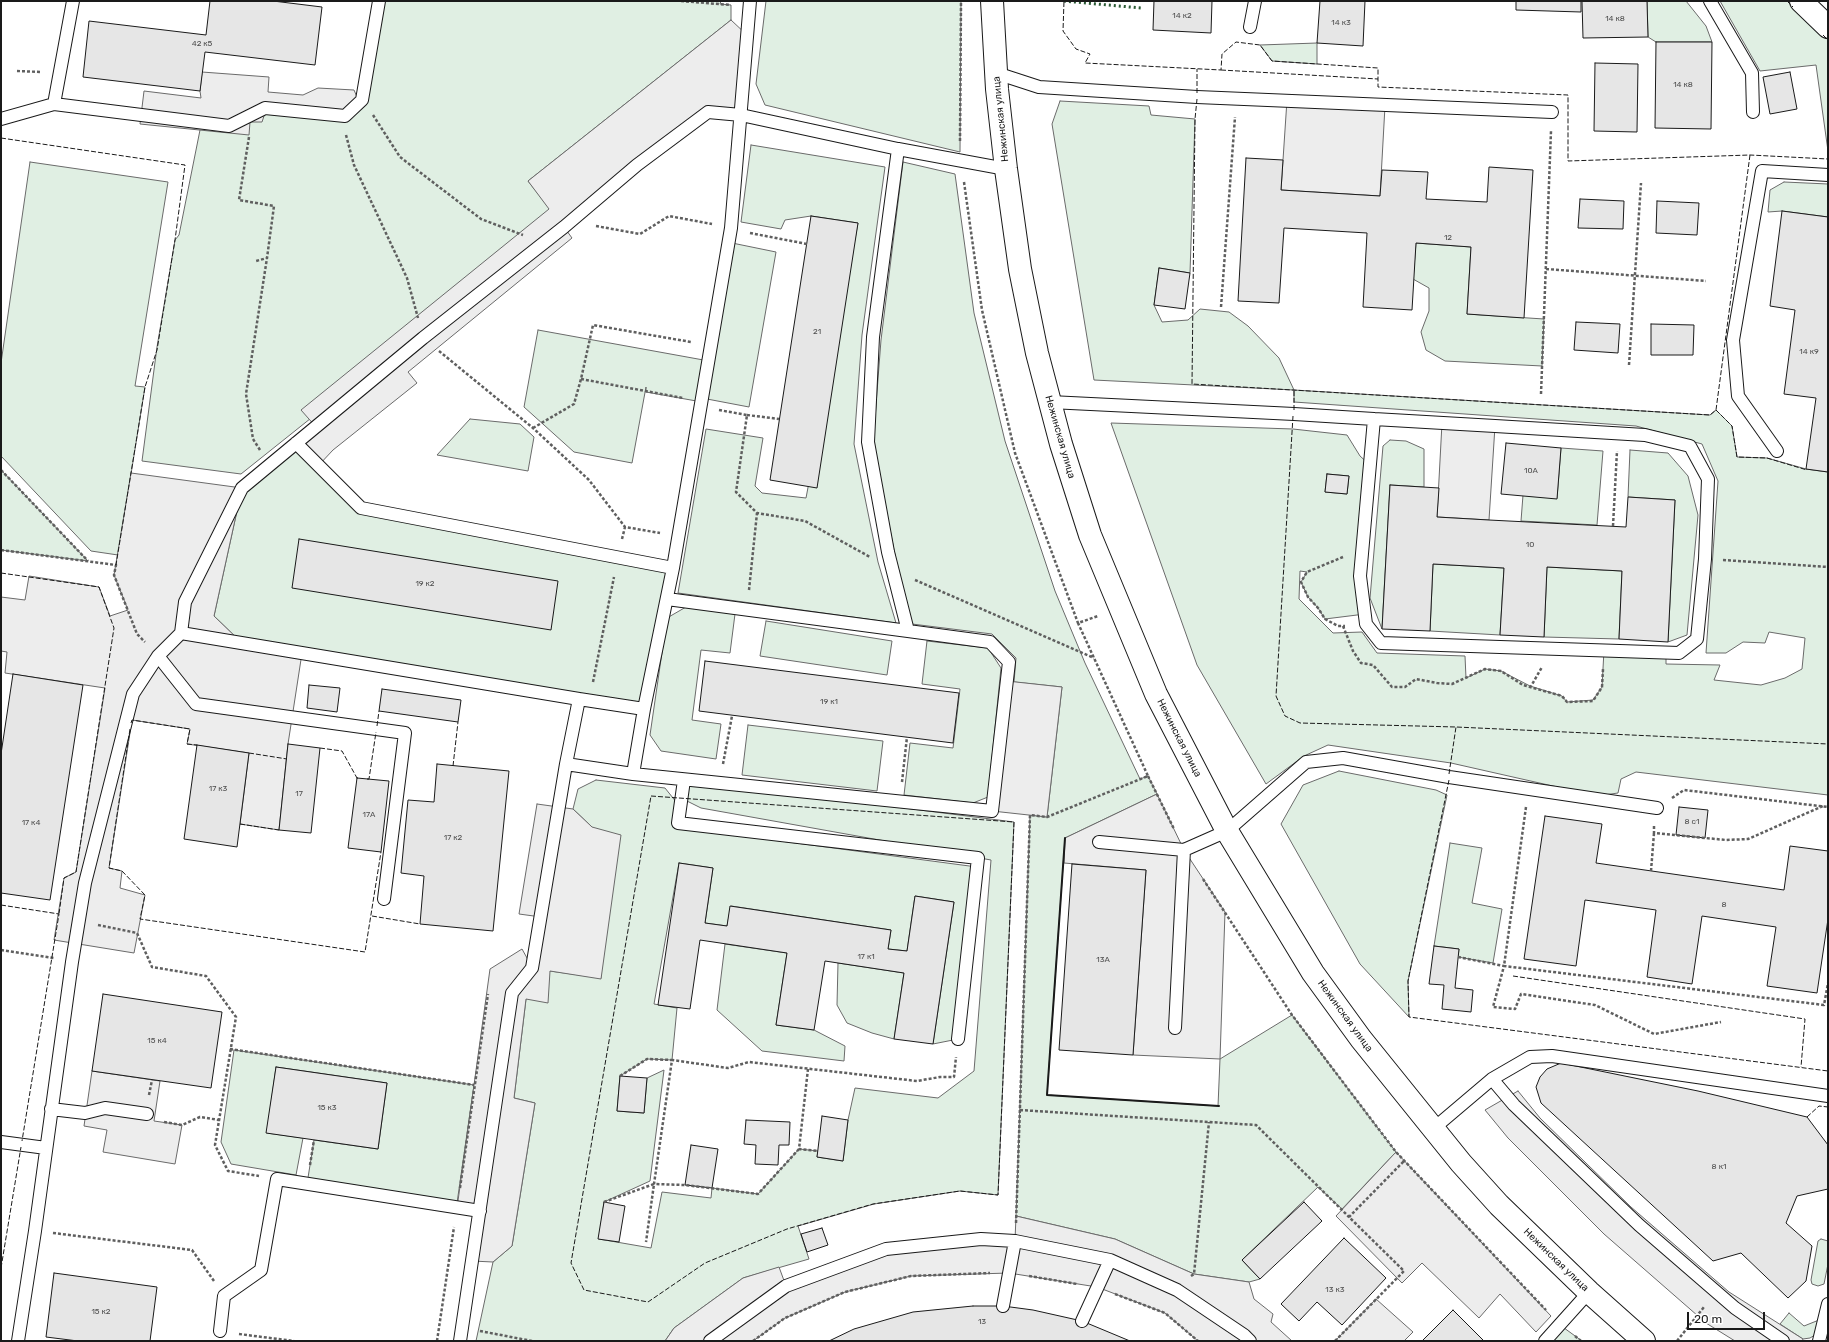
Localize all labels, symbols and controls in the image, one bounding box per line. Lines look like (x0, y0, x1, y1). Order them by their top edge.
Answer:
house number: 14 к2 (1172, 11, 1192, 21)
house number: 14 к8 (1605, 14, 1625, 24)
house number: 14 к3 (1331, 18, 1351, 28)
house number: 42 к5 (192, 39, 212, 49)
street label: Нежинская улица (991, 76, 1011, 162)
house number: 14 к8 (1673, 80, 1693, 90)
house number: 12 (1444, 233, 1452, 243)
house number: 21 (813, 327, 821, 337)
house number: 14 к9 (1799, 347, 1819, 357)
street label: Нежинская улица (1042, 394, 1078, 480)
house number: 10А (1524, 466, 1538, 476)
house number: 10 (1526, 540, 1534, 550)
house number: 19 к2 (415, 579, 435, 589)
house number: 19 к1 (820, 697, 838, 707)
street label: Нежинская улица (1154, 697, 1204, 779)
house number: 17 к3 (209, 784, 227, 794)
house number: 17 (295, 789, 303, 799)
house number: 17А (363, 810, 375, 820)
house number: 8 с1 (1685, 817, 1699, 827)
house number: 17 к4 (22, 818, 40, 828)
house number: 17 к2 (444, 833, 462, 843)
house number: 8 (1721, 900, 1727, 910)
house number: 17 к1 (857, 952, 875, 962)
house number: 13А (1096, 955, 1110, 965)
street label: Нежинская улица (1315, 978, 1375, 1054)
house number: 15 к4 (147, 1036, 167, 1046)
house number: 15 к3 (317, 1103, 337, 1113)
house number: 8 к1 (1712, 1162, 1726, 1172)
street label: Нежинская улица (1521, 1226, 1591, 1294)
house number: 13 к3 (1325, 1285, 1345, 1295)
scale bar (1689, 1304, 1767, 1330)
house number: 15 к2 (91, 1307, 111, 1317)
text: 20 m (1694, 1312, 1722, 1326)
house number: 13 (978, 1317, 986, 1327)

